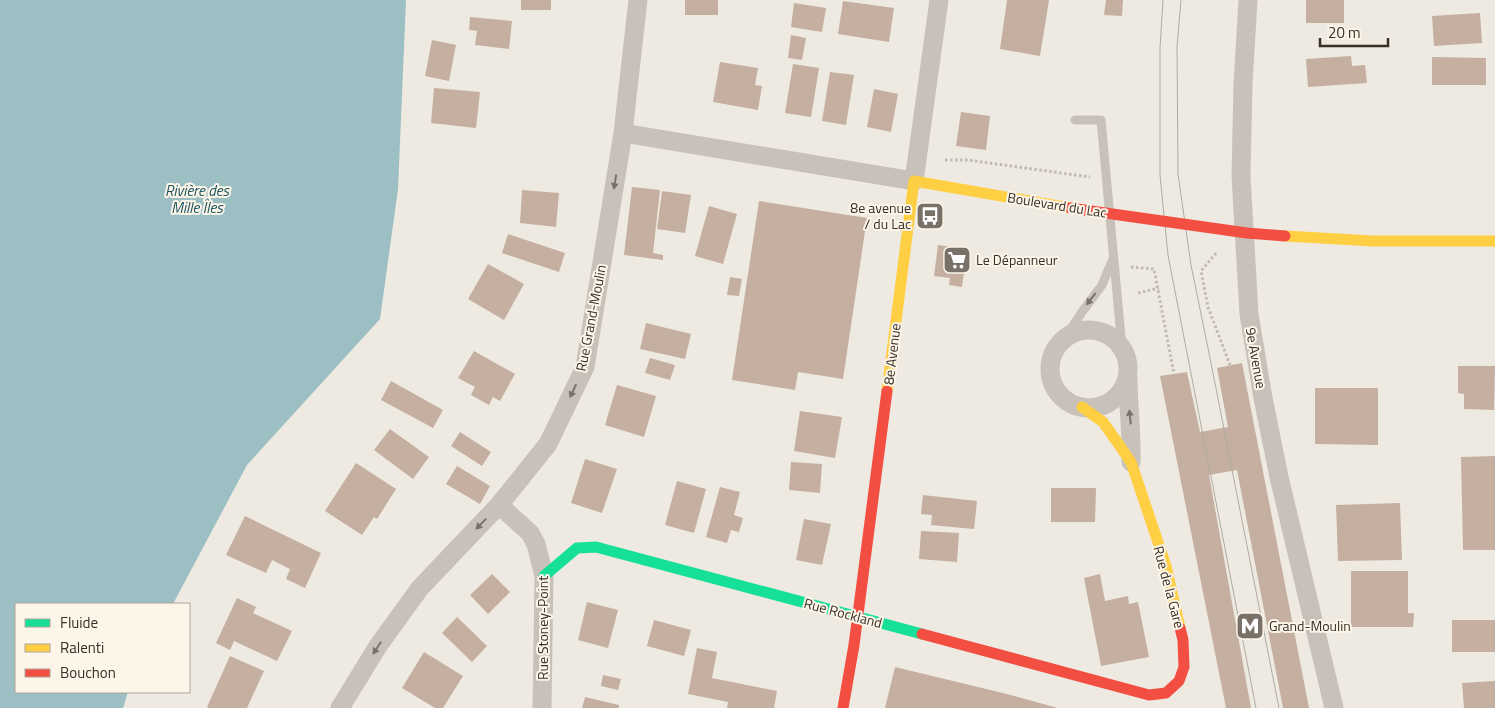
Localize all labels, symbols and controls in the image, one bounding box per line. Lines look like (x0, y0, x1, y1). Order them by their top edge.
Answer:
scale bar (1320, 15, 1388, 47)
text: 20 m (1328, 21, 1361, 44)
one-way arrow (611, 174, 619, 190)
water label: Rivière des Mille Îles (165, 179, 231, 219)
street label: Boulevard du Lac (1006, 186, 1108, 223)
place label: 8e avenue / du Lac (850, 197, 911, 234)
bus stop icon: 8e avenue / du Lac (915, 201, 945, 231)
supermarket icon: Le Dépanneur (942, 245, 972, 275)
place label: Le Dépanneur (976, 249, 1058, 270)
street label: Rue Grand-Moulin (570, 263, 611, 373)
one-way arrow (1086, 292, 1097, 305)
street label: 8e Avenue (877, 322, 906, 386)
street label: 9e Avenue (1241, 326, 1272, 390)
one-way arrow (569, 384, 577, 399)
one-way arrow (1126, 409, 1134, 425)
one-way arrow (475, 518, 487, 530)
street label: Rue de la Gare (1148, 543, 1191, 630)
street label: Rue Stoney-Point (532, 576, 553, 680)
street label: Rue Rockland (802, 592, 885, 633)
legend (15, 603, 190, 693)
text: Fluide (60, 611, 98, 634)
metro station icon: Grand-Moulin (1235, 611, 1265, 641)
place label: Grand-Moulin (1269, 615, 1351, 636)
text: Ralenti (60, 636, 104, 659)
one-way arrow (372, 641, 381, 655)
text: Bouchon (60, 661, 116, 684)

